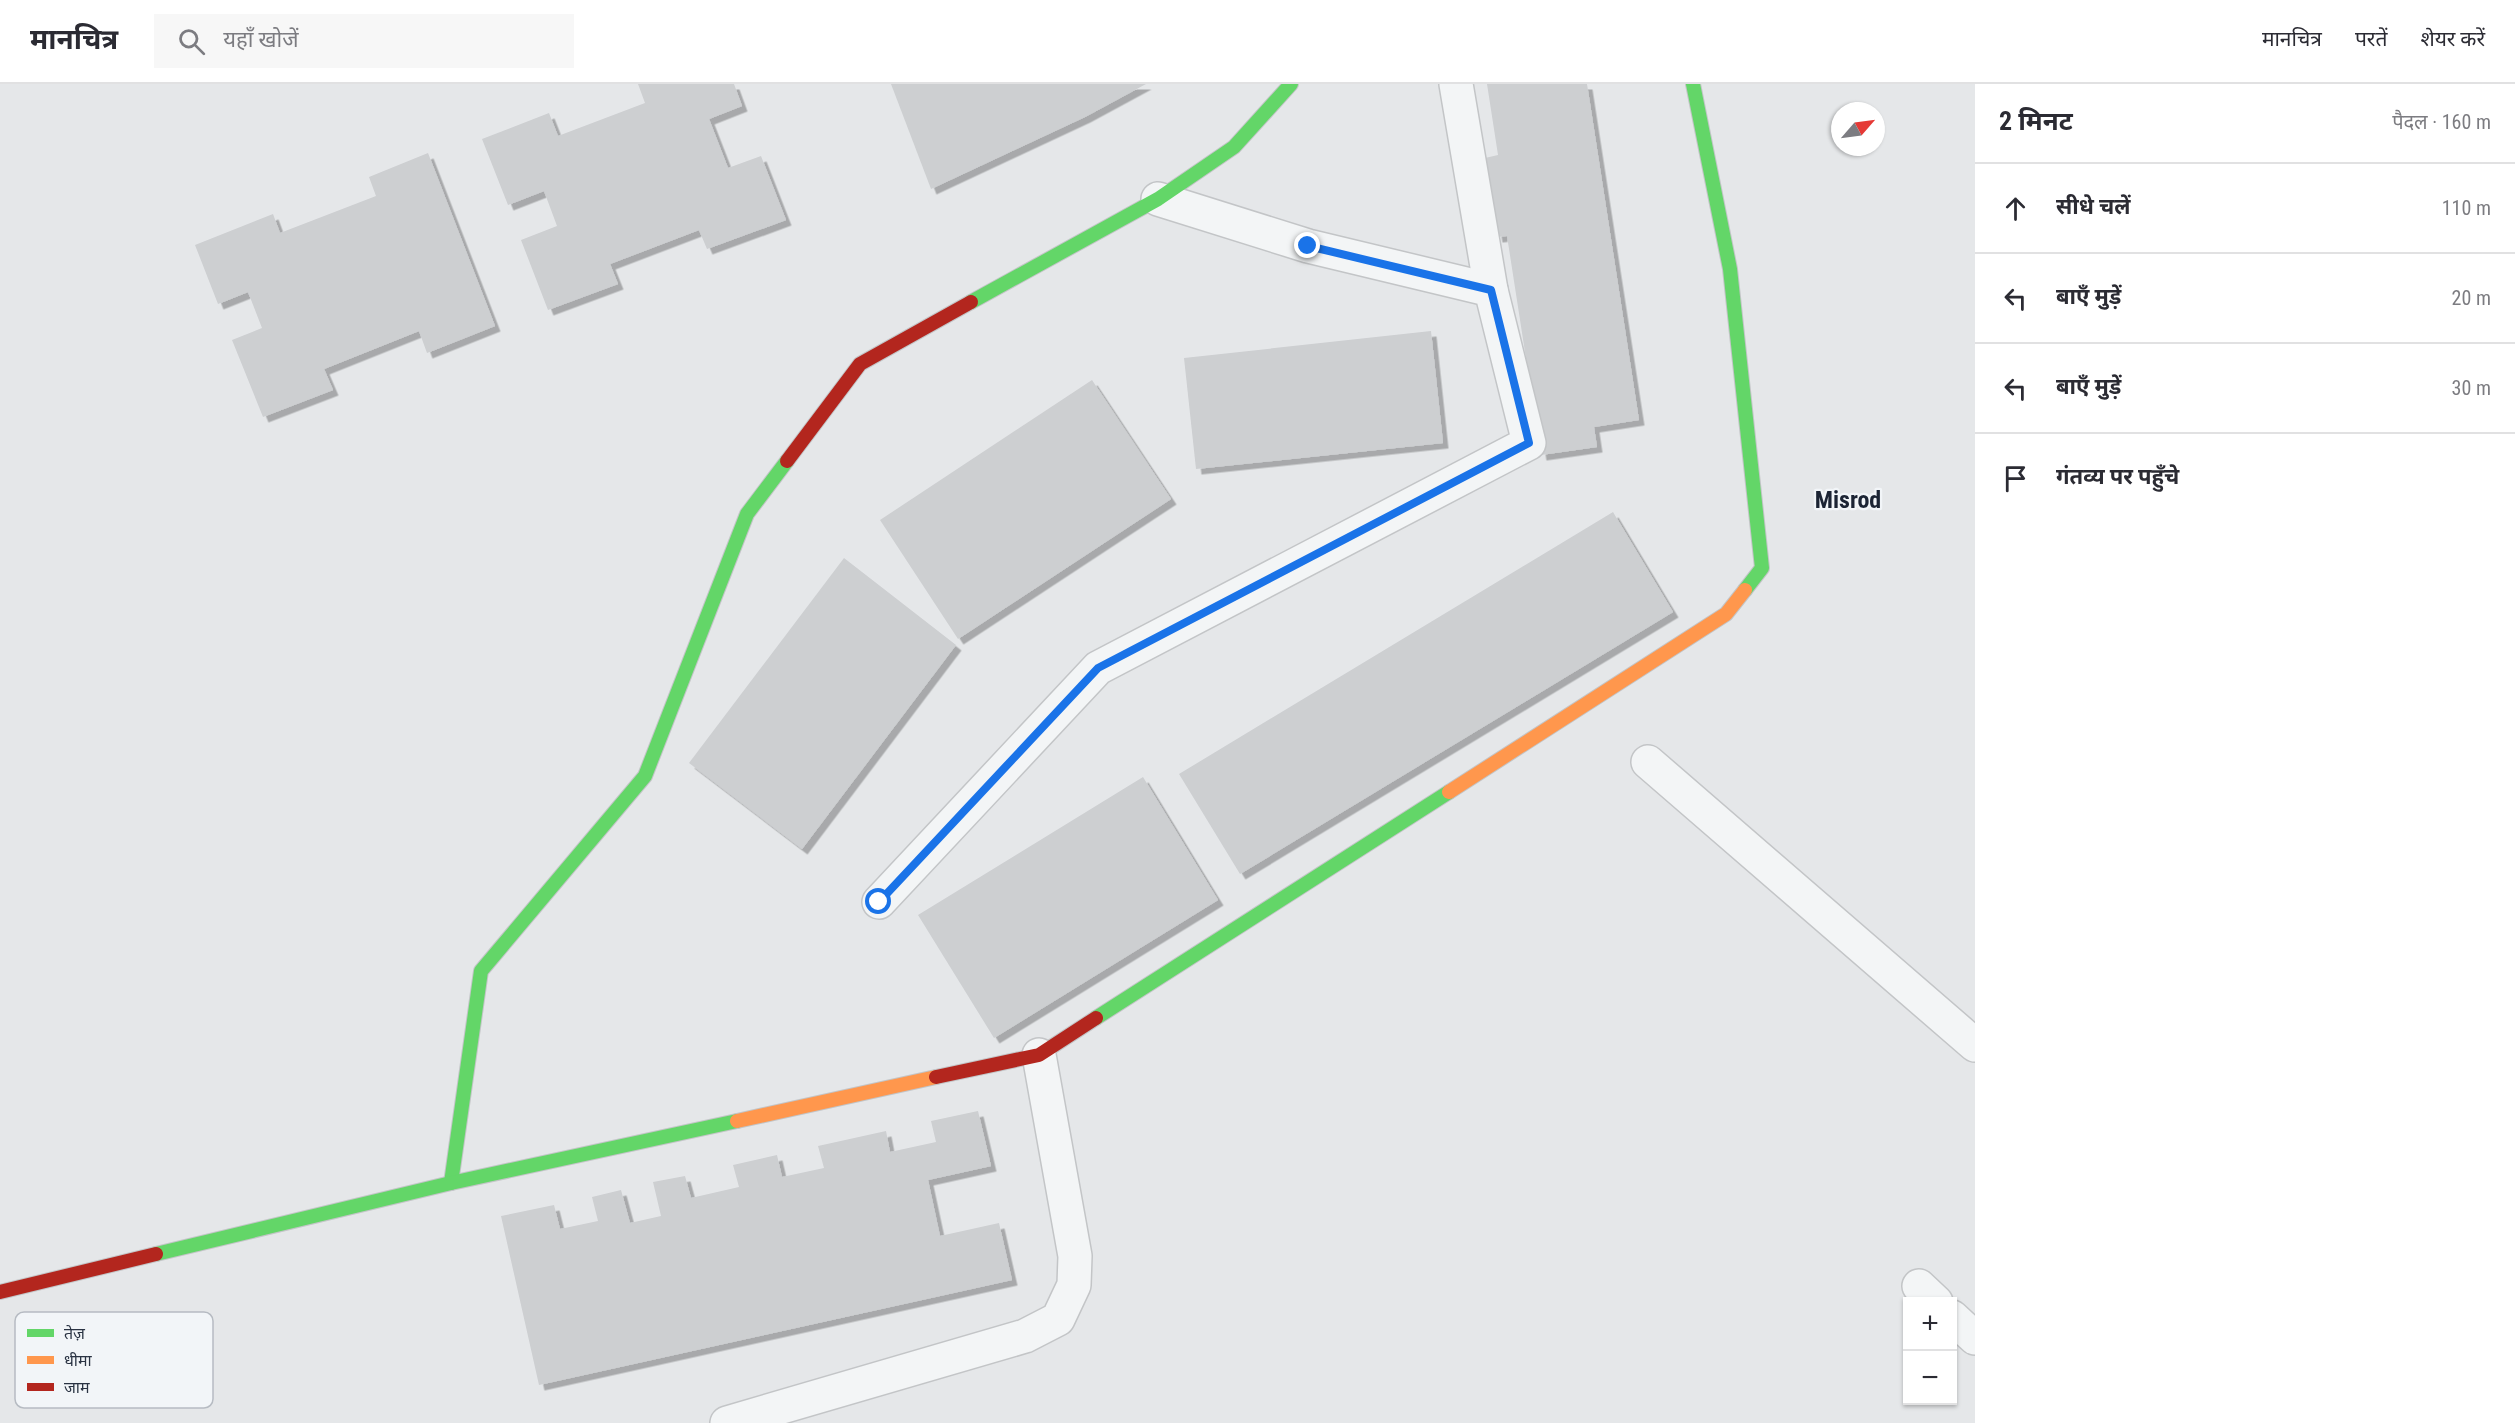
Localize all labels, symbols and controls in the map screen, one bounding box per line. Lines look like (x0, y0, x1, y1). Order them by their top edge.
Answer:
search box (154, 14, 574, 68)
text: मानचित्र (30, 23, 118, 56)
icon: search (175, 25, 208, 58)
text: यहाँ खोजें (223, 27, 298, 52)
text: मानचित्र (2262, 27, 2322, 51)
text: परतें (2355, 27, 2387, 51)
text: शेयर करें (2420, 27, 2485, 51)
north arrow (1831, 102, 1885, 156)
text: 2 मिनट (1999, 106, 2073, 136)
text: पैदल · 160 m (2392, 110, 2491, 134)
icon: ahead (1999, 192, 2032, 225)
text: सीधे चलें (2056, 194, 2130, 219)
text: 110 m (2442, 196, 2491, 220)
route end (1294, 232, 1320, 258)
icon: left (1999, 282, 2032, 315)
text: बाएँ मुड़ें (2056, 284, 2121, 309)
text: 20 m (2452, 286, 2491, 310)
icon: left (1999, 372, 2032, 405)
text: बाएँ मुड़ें (2056, 374, 2121, 399)
text: 30 m (2452, 376, 2491, 400)
icon: arrive (1999, 462, 2032, 495)
text: गंतव्य पर पहुँचे (2056, 464, 2179, 489)
district label: Misrod (1815, 486, 1881, 514)
route start (865, 888, 891, 914)
map controls (1903, 1297, 1957, 1405)
button: + (1903, 1297, 1957, 1351)
legend (15, 1312, 213, 1408)
text: तेज़ (64, 1324, 86, 1343)
text: धीमा (64, 1351, 93, 1370)
button: − (1903, 1351, 1957, 1405)
text: जाम (64, 1378, 90, 1397)

